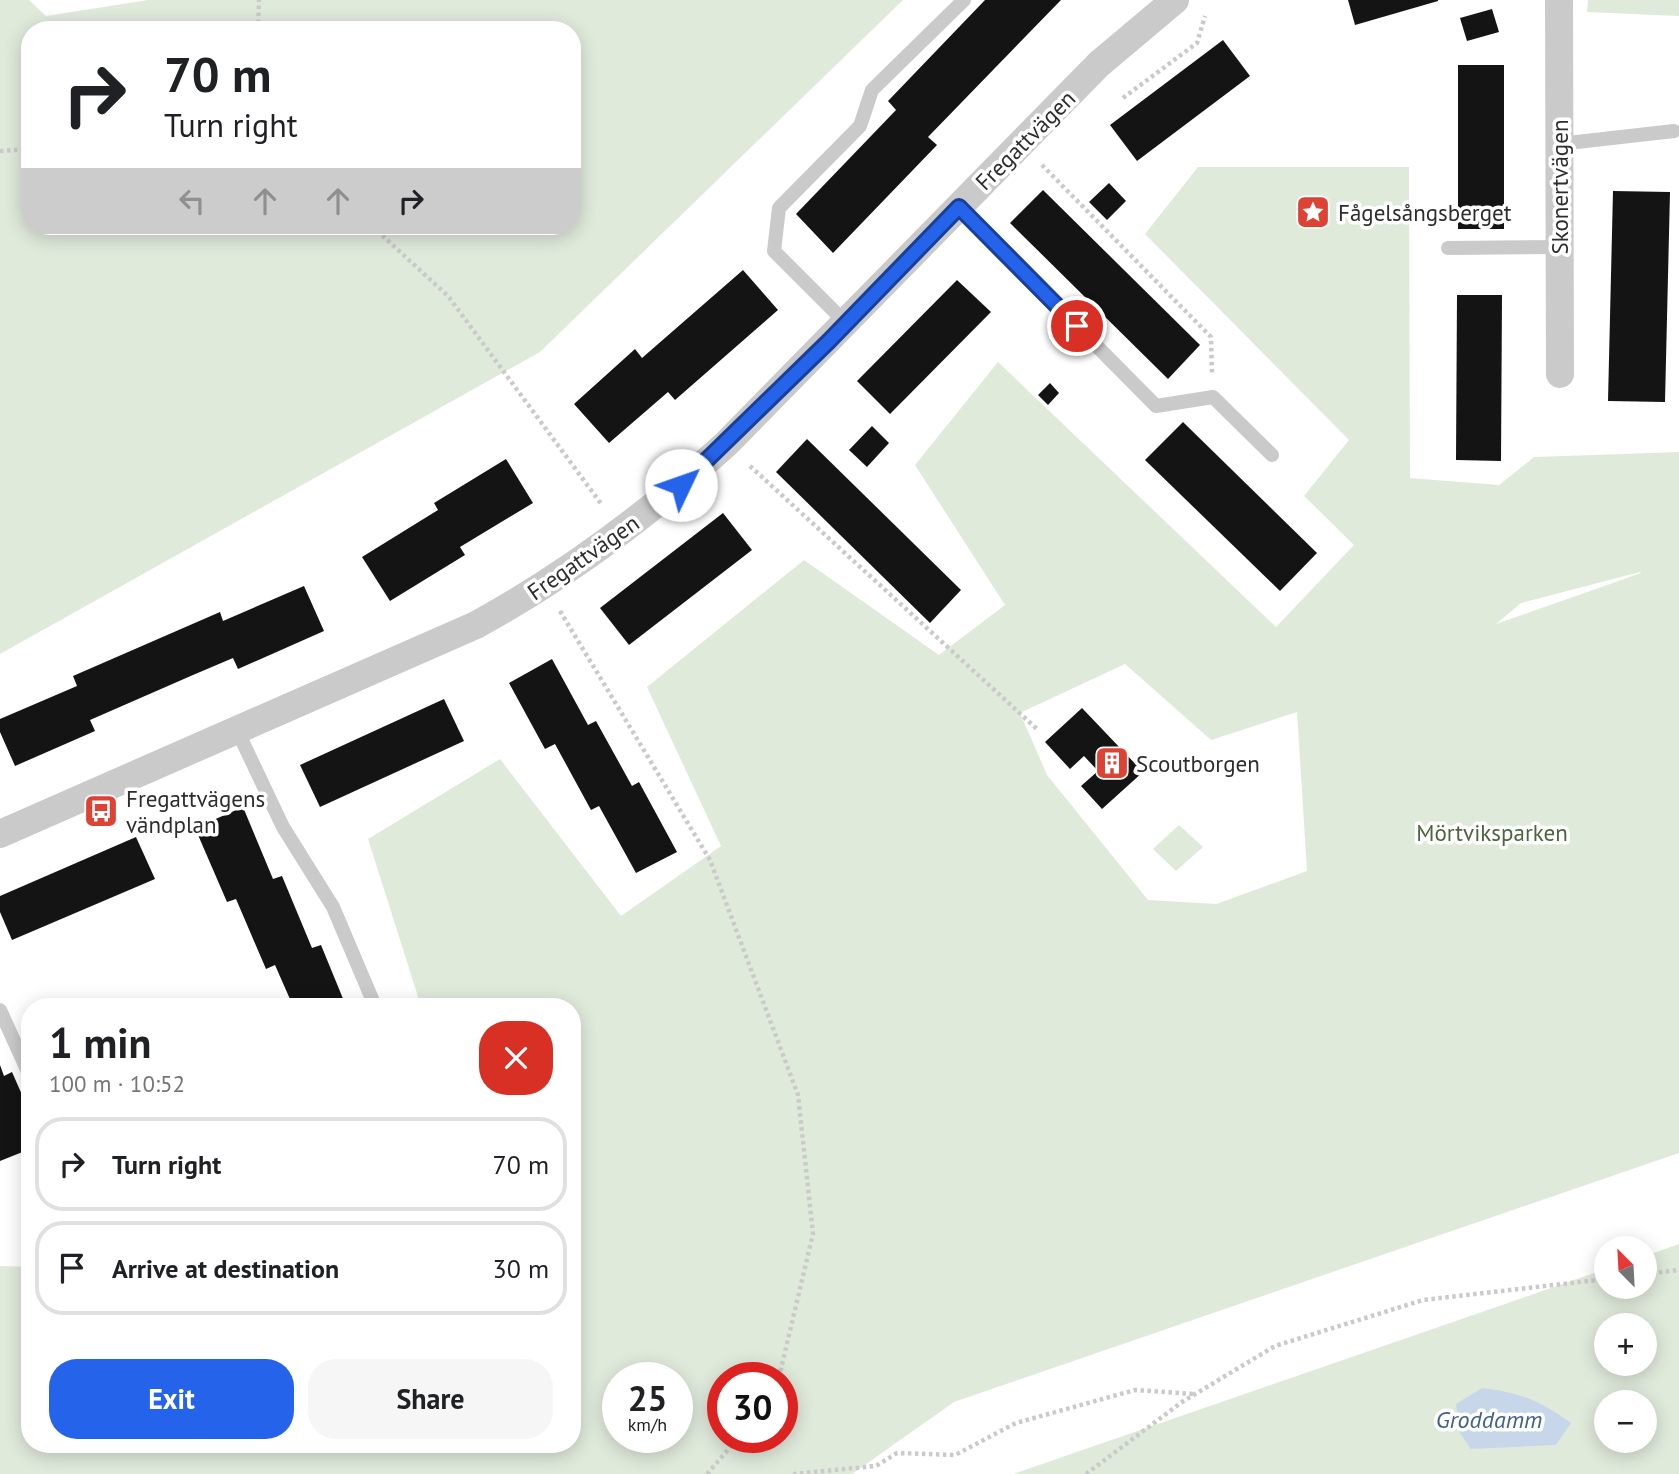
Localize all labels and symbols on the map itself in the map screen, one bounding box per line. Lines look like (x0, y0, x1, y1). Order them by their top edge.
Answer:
street label: Fregattvägen (969, 84, 1081, 196)
street label: Skonertvägen (1545, 120, 1574, 254)
place icon: Fågelsångsberget (1294, 193, 1332, 231)
place label: Fågelsångsberget (1338, 198, 1512, 227)
pin (1047, 296, 1107, 356)
position arrow (644, 448, 718, 522)
street label: Fregattvägen (522, 508, 644, 606)
building icon: Scoutborgen (1093, 744, 1131, 782)
place label: Scoutborgen (1136, 749, 1260, 778)
place label: Fregattvägens vändplan (126, 784, 265, 839)
bus stop icon: Fregattvägens vändplan (82, 792, 120, 830)
park label: Mörtviksparken (1416, 818, 1568, 847)
north arrow (1594, 1236, 1657, 1298)
speed limit sign: 30 (707, 1362, 798, 1453)
water label: Groddamm (1436, 1404, 1542, 1435)

